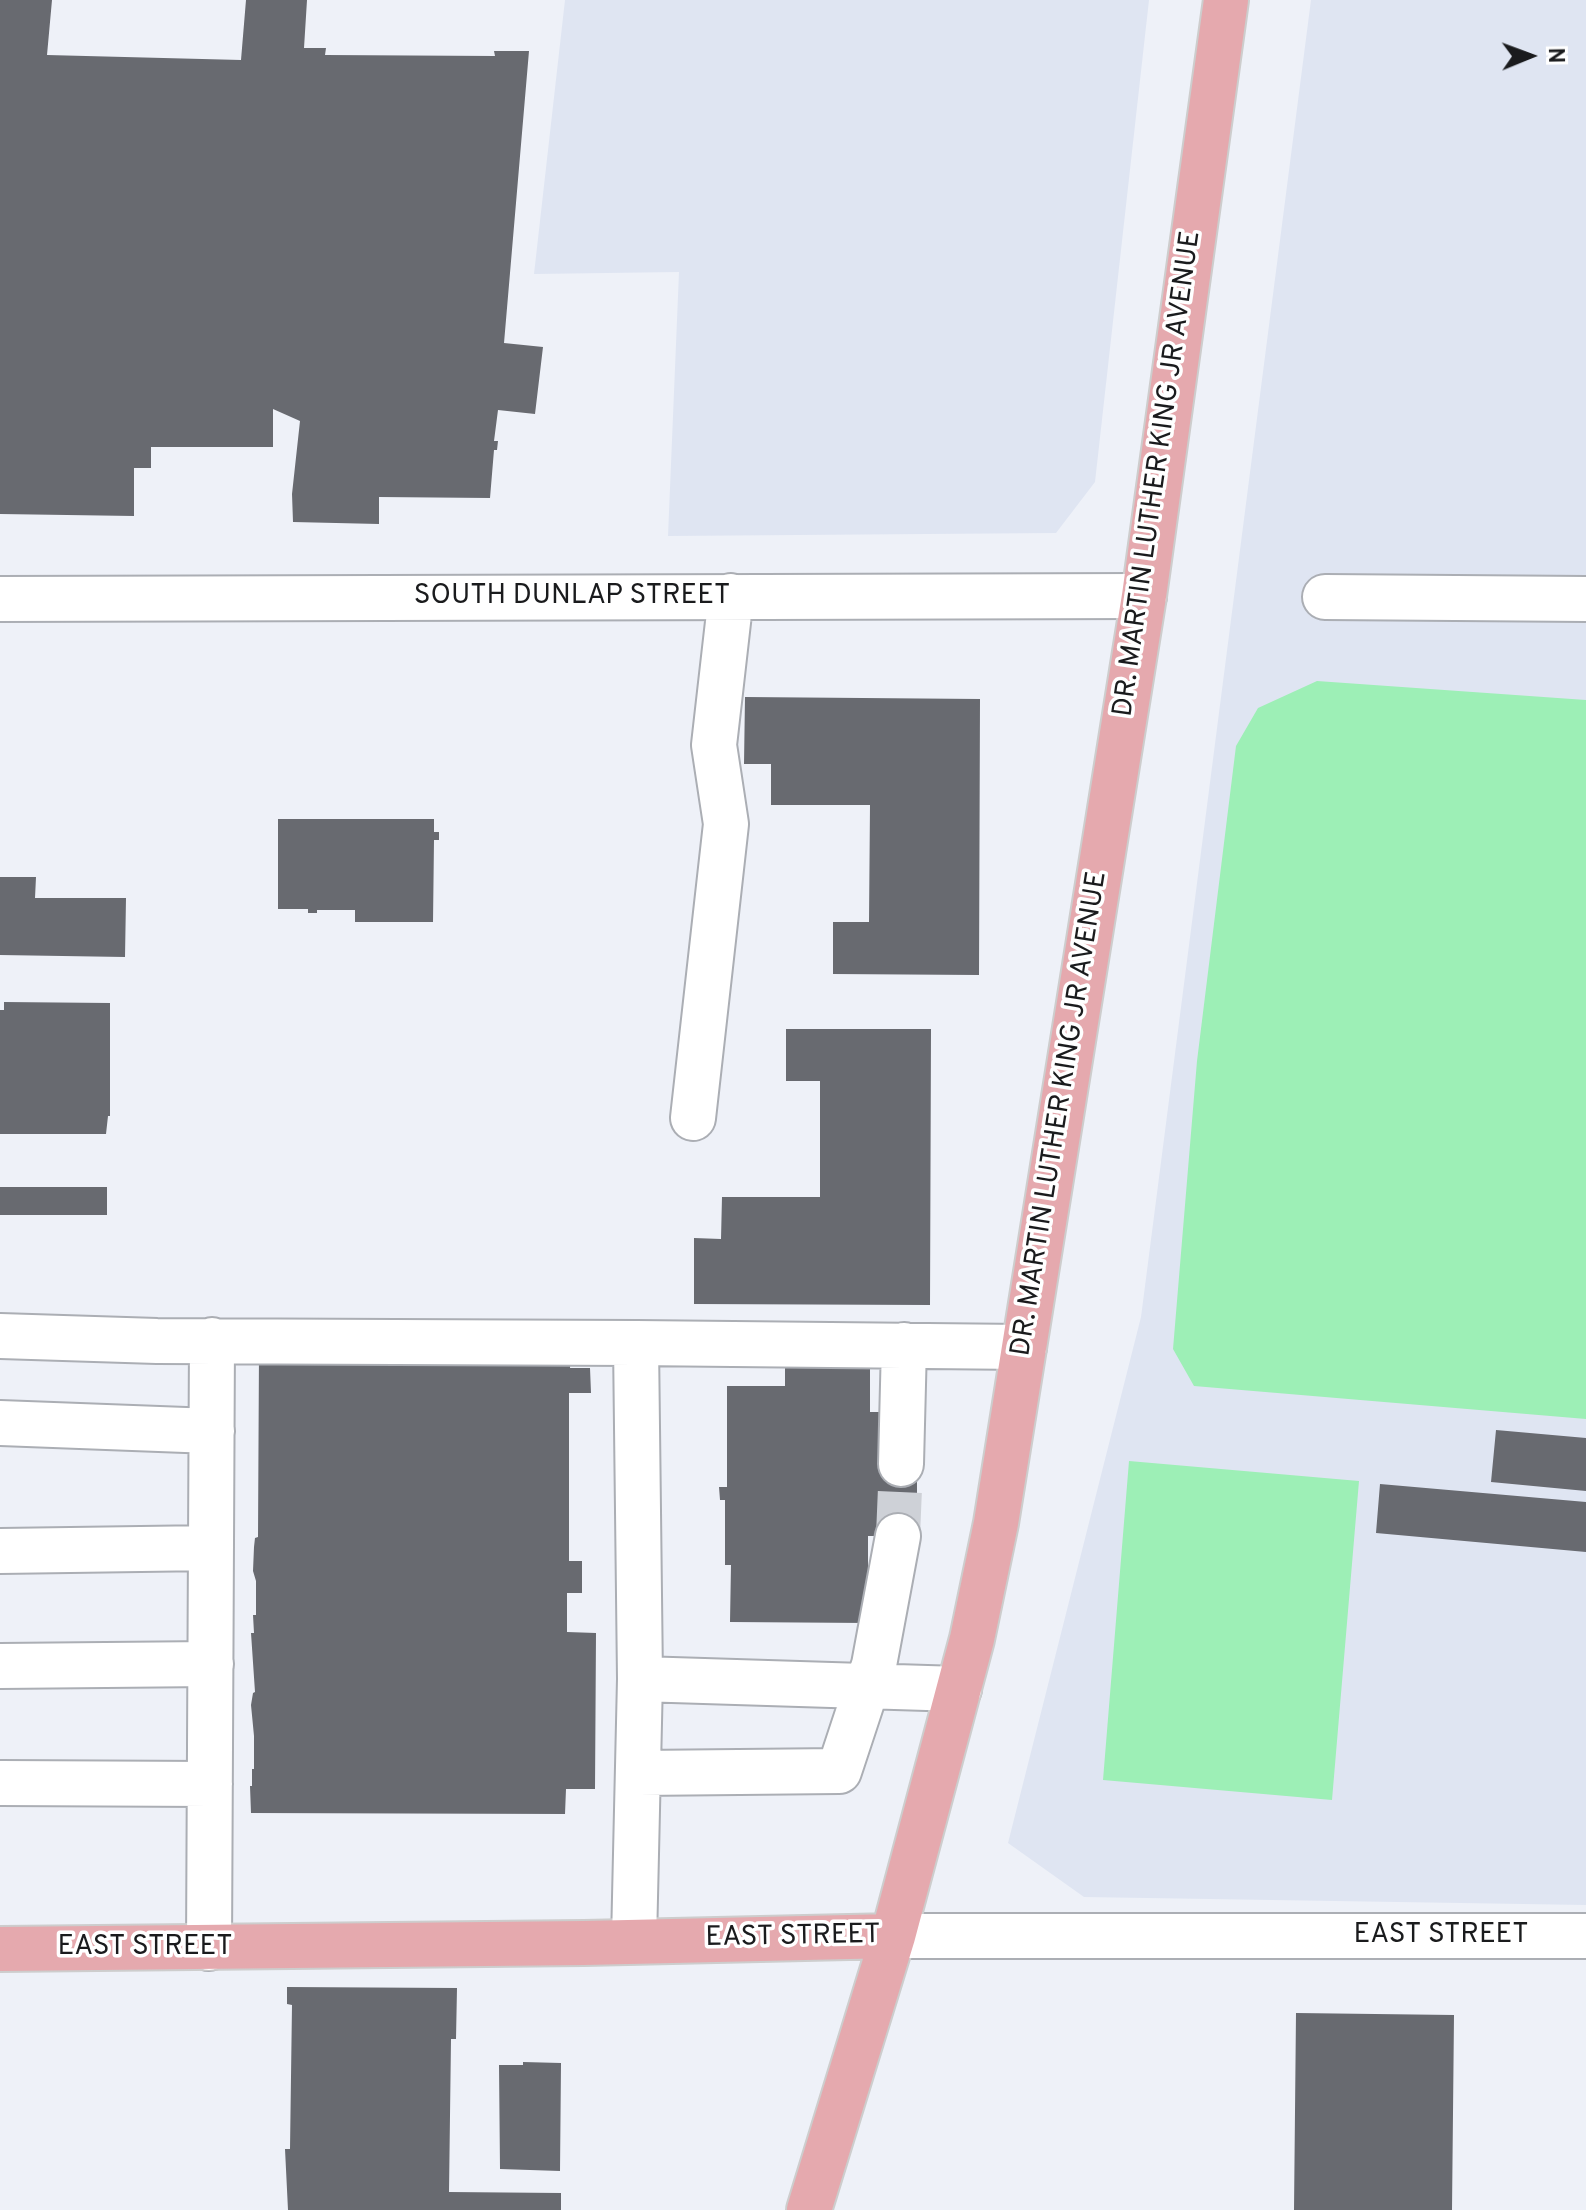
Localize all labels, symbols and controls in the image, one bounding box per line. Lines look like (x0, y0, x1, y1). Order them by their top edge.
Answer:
north arrow (1490, 16, 1570, 96)
text: N (1541, 47, 1568, 64)
street label: DR. MARTIN LUTHER KING JR AVENUE (1108, 229, 1210, 719)
street label: SOUTH DUNLAP STREET (414, 580, 730, 614)
street label: DR. MARTIN LUTHER KING JR AVENUE (1006, 869, 1116, 1359)
street label: EAST STREET (1353, 1919, 1529, 1953)
street label: EAST STREET (705, 1920, 881, 1956)
street label: EAST STREET (57, 1931, 233, 1965)

